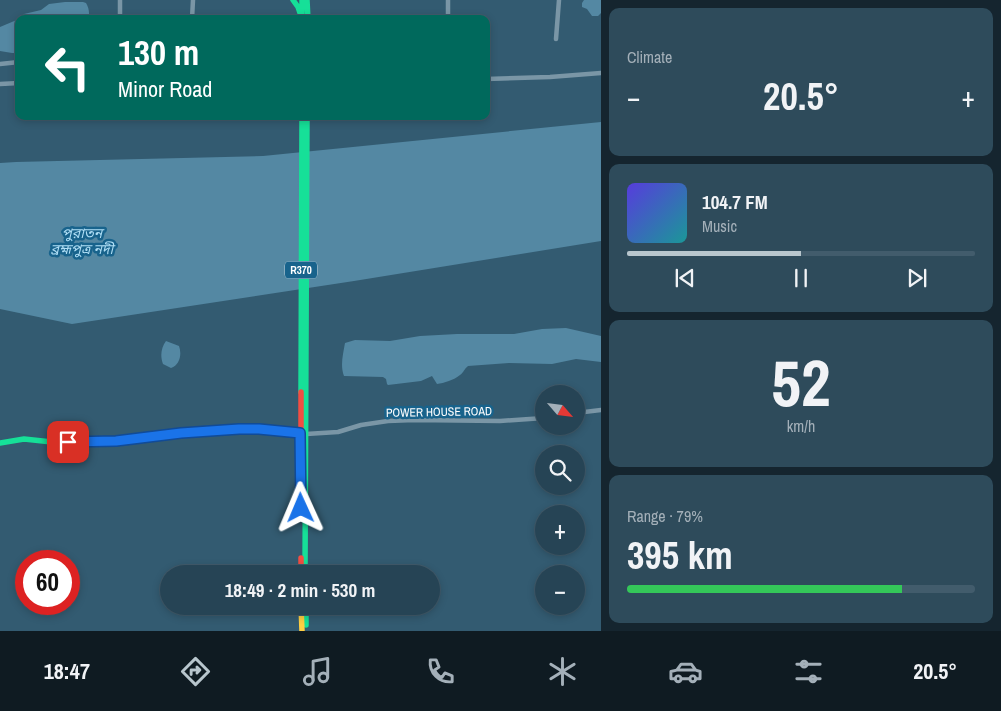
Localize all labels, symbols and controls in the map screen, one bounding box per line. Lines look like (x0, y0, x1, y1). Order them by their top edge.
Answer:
text: 130 m (118, 29, 199, 76)
icon: left (35, 35, 100, 100)
text: Climate (627, 46, 672, 68)
text: 20.5° (763, 71, 839, 122)
text: Minor Road (118, 74, 212, 104)
text: − (627, 78, 640, 116)
text: + (962, 78, 975, 116)
text: 104.7 FM (702, 189, 768, 215)
text: Music (702, 215, 737, 237)
water label: পুরাতন ব্রহ্মপুত্র নদী (51, 224, 117, 258)
road number: R370 (285, 262, 317, 278)
icon: previous (671, 264, 699, 292)
icon: pause (787, 264, 815, 292)
icon: next (903, 264, 931, 292)
text: 52 (771, 339, 831, 426)
north arrow (535, 385, 585, 435)
map controls (535, 385, 585, 615)
street label: POWER HOUSE ROAD (386, 403, 492, 421)
text: km/h (787, 415, 815, 437)
pin (47, 421, 89, 463)
icon: arrive (54, 428, 82, 456)
button: search (535, 445, 585, 495)
position arrow (274, 481, 326, 533)
button: + (535, 505, 585, 555)
text: Range · 79% (627, 505, 703, 527)
text: 395 km (627, 530, 733, 581)
speed limit sign: 60 (15, 550, 80, 615)
button: − (535, 565, 585, 615)
text: 18:49 · 2 min · 530 m (225, 577, 375, 603)
icon: directions (178, 654, 213, 689)
icon: music (300, 654, 335, 689)
icon: phone (423, 654, 458, 689)
icon: climate (545, 654, 580, 689)
icon: car (668, 654, 703, 689)
icon: filters (791, 654, 826, 689)
text: 18:47 (44, 656, 90, 686)
text: 20.5° (913, 656, 957, 686)

